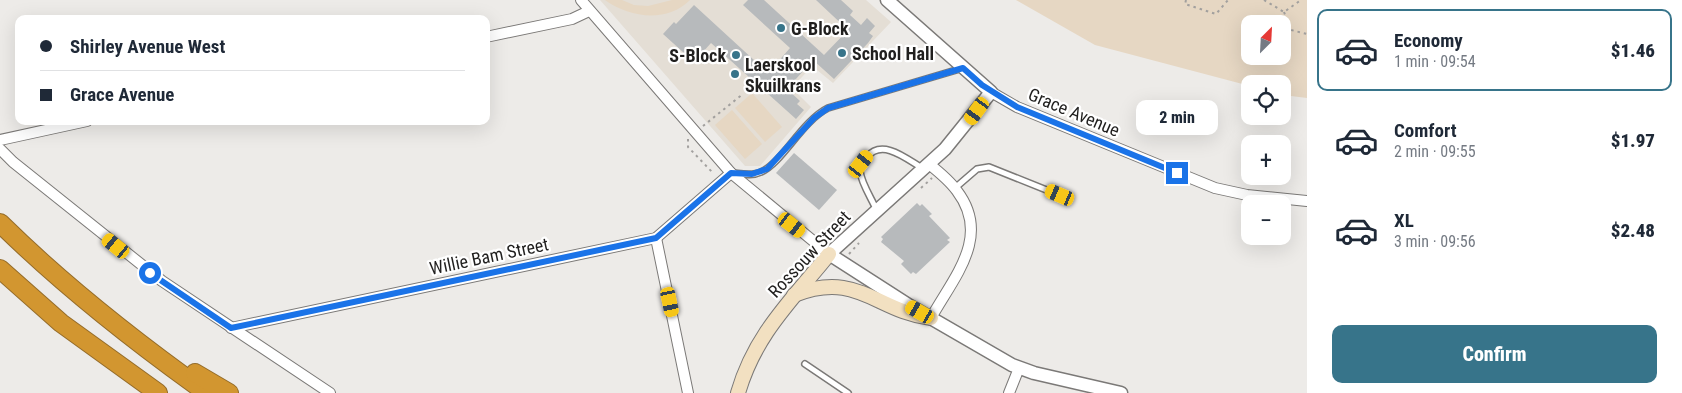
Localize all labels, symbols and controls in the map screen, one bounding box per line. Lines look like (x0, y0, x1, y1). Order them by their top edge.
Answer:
north arrow (1241, 15, 1291, 65)
map controls (1241, 15, 1291, 245)
place label: G-Block (791, 18, 849, 39)
marker: G-Block (775, 22, 787, 34)
icon: car (1334, 28, 1379, 73)
text: Economy (1394, 29, 1463, 52)
text: Shirley Avenue West (70, 35, 225, 58)
text: $1.46 (1611, 39, 1655, 62)
place label: School Hall (852, 43, 934, 64)
place label: S-Block (669, 45, 726, 66)
marker: School Hall (836, 47, 848, 59)
marker: S-Block (730, 49, 742, 61)
text: 1 min · 09:54 (1394, 52, 1476, 71)
place label: Laerskool Skuilkrans (745, 54, 821, 96)
marker: Laerskool Skuilkrans (729, 68, 741, 80)
button: locate (1241, 75, 1291, 125)
text: Grace Avenue (70, 83, 174, 106)
street label: Grace Avenue (1025, 83, 1123, 141)
car (962, 94, 991, 128)
callout: 2 min (1136, 100, 1218, 136)
text: 2 min (1159, 108, 1195, 127)
icon: car (1334, 118, 1379, 163)
text: Comfort (1394, 119, 1457, 142)
text: $1.97 (1611, 129, 1655, 152)
button: + (1241, 135, 1291, 185)
text: 2 min · 09:55 (1394, 142, 1476, 161)
car (845, 148, 876, 180)
route end (1166, 162, 1188, 184)
car (1043, 182, 1076, 208)
button: − (1241, 195, 1291, 245)
street label: Rossouw Street (764, 206, 854, 302)
icon: car (1334, 208, 1379, 253)
text: XL (1394, 209, 1414, 232)
car (775, 210, 808, 240)
text: $2.48 (1611, 219, 1655, 242)
car (99, 231, 132, 261)
text: 3 min · 09:56 (1394, 232, 1476, 251)
street label: Willie Bam Street (428, 233, 550, 279)
route start (139, 262, 161, 284)
car (659, 286, 680, 318)
car (903, 298, 936, 326)
button: Confirm (1332, 325, 1657, 383)

